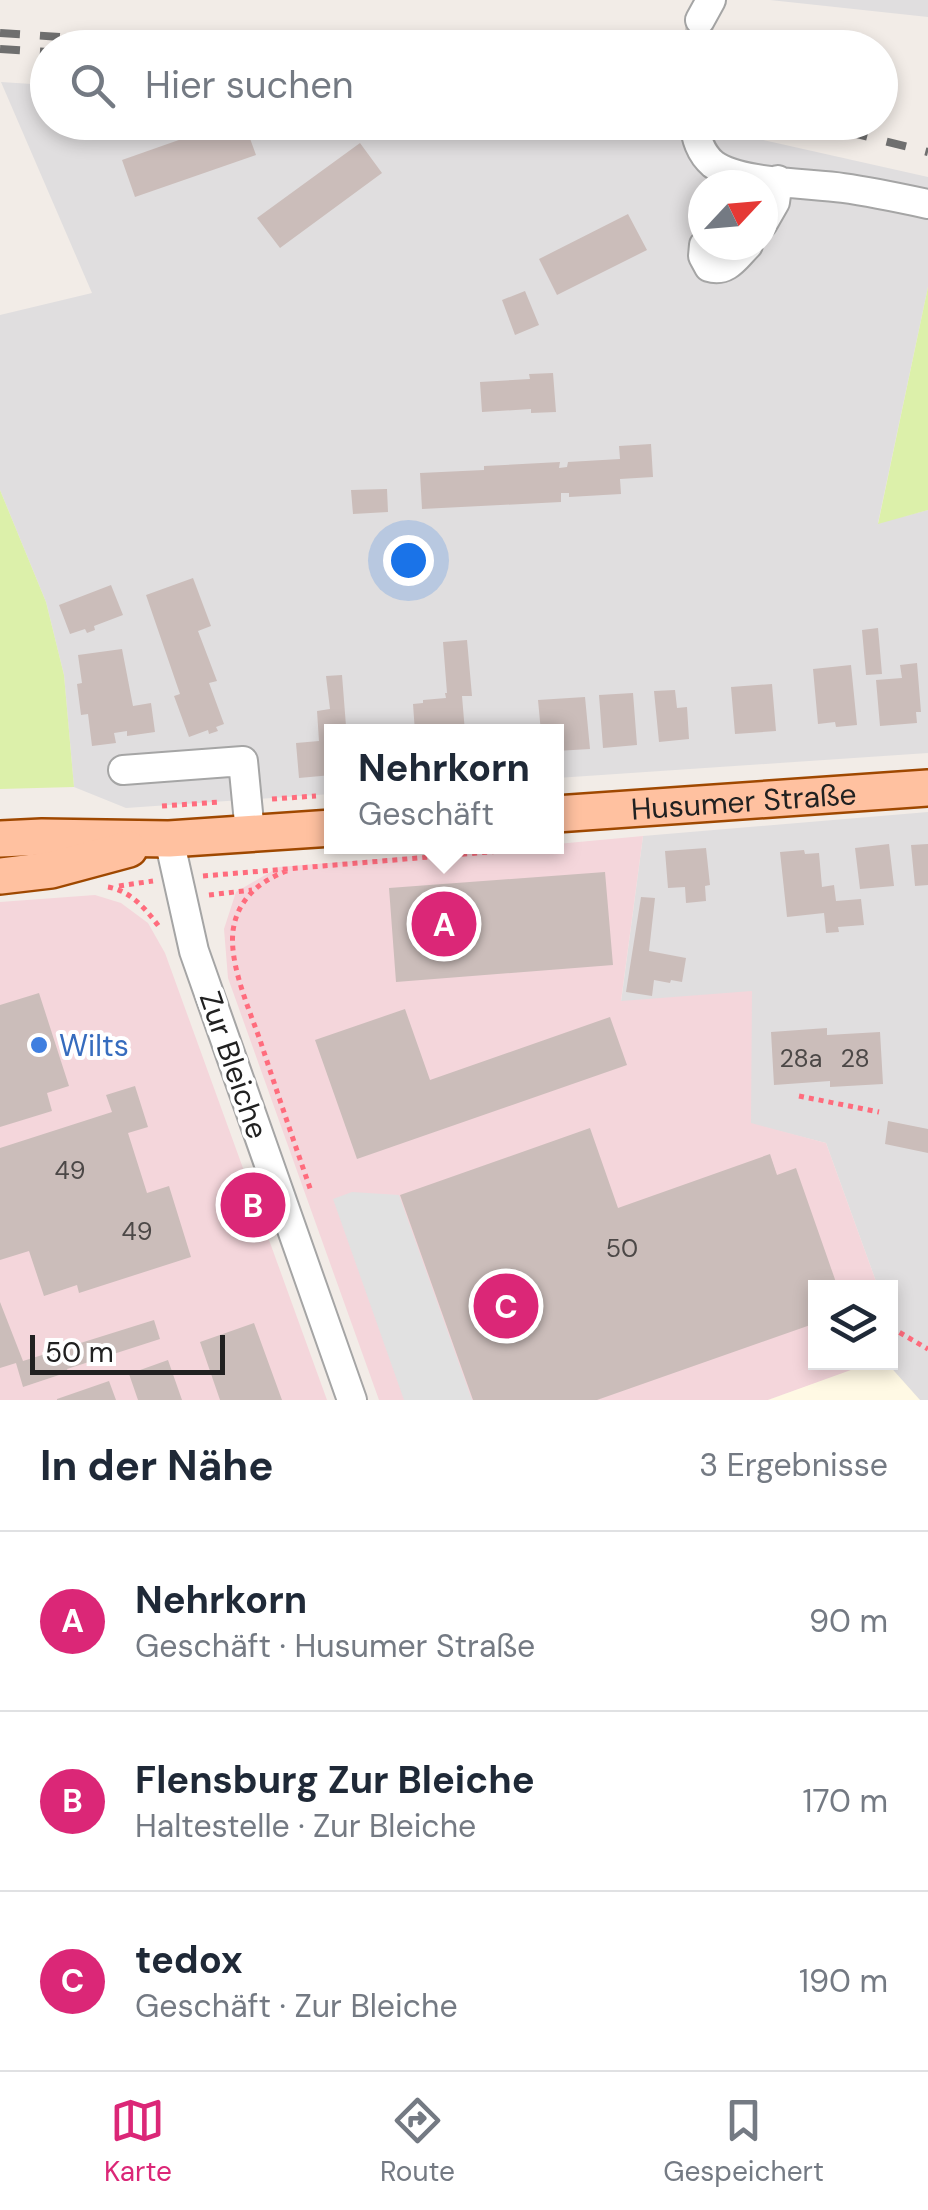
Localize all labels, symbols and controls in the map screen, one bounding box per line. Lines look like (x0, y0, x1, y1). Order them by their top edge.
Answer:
search box (30, 30, 898, 140)
icon: search (65, 58, 120, 113)
text: Hier suchen (145, 60, 354, 110)
north arrow (688, 170, 778, 260)
your location (383, 535, 434, 586)
popup (324, 724, 564, 854)
text: Nehrkorn (358, 743, 530, 793)
street label: Husumer Straße (630, 774, 858, 828)
text: Geschäft (358, 793, 494, 835)
pin: A (412, 886, 476, 962)
street label: Zur Bleiche (191, 986, 277, 1144)
place label: Wilts (59, 1026, 129, 1065)
marker: Wilts (28, 1034, 50, 1056)
house number: 28a (780, 1042, 822, 1075)
house number: 28 (840, 1042, 870, 1075)
house number: 49 (55, 1154, 85, 1187)
pin: B (220, 1168, 286, 1242)
house number: 49 (122, 1215, 152, 1248)
house number: 50 (606, 1232, 638, 1265)
pin: C (474, 1268, 538, 1344)
map controls (808, 1280, 898, 1370)
button: layers (808, 1280, 898, 1370)
scale bar (30, 1330, 225, 1374)
text: 50 m (45, 1334, 114, 1371)
text: In der Nähe (40, 1438, 274, 1493)
text: 3 Ergebnisse (699, 1444, 888, 1486)
text: Nehrkorn (135, 1575, 307, 1625)
text: A (61, 1600, 84, 1642)
text: 90 m (809, 1600, 888, 1642)
text: Geschäft · Husumer Straße (135, 1625, 535, 1667)
text: Flensburg Zur Bleiche (135, 1755, 535, 1805)
text: B (62, 1780, 83, 1822)
text: 170 m (802, 1780, 888, 1822)
text: Haltestelle · Zur Bleiche (135, 1805, 476, 1847)
text: tedox (135, 1935, 243, 1985)
text: C (61, 1960, 84, 2002)
text: 190 m (799, 1960, 888, 2002)
text: Geschäft · Zur Bleiche (135, 1985, 458, 2027)
tab: Karte (104, 2093, 172, 2190)
tab: Route (380, 2093, 455, 2190)
tab: Gespeichert (663, 2093, 824, 2190)

